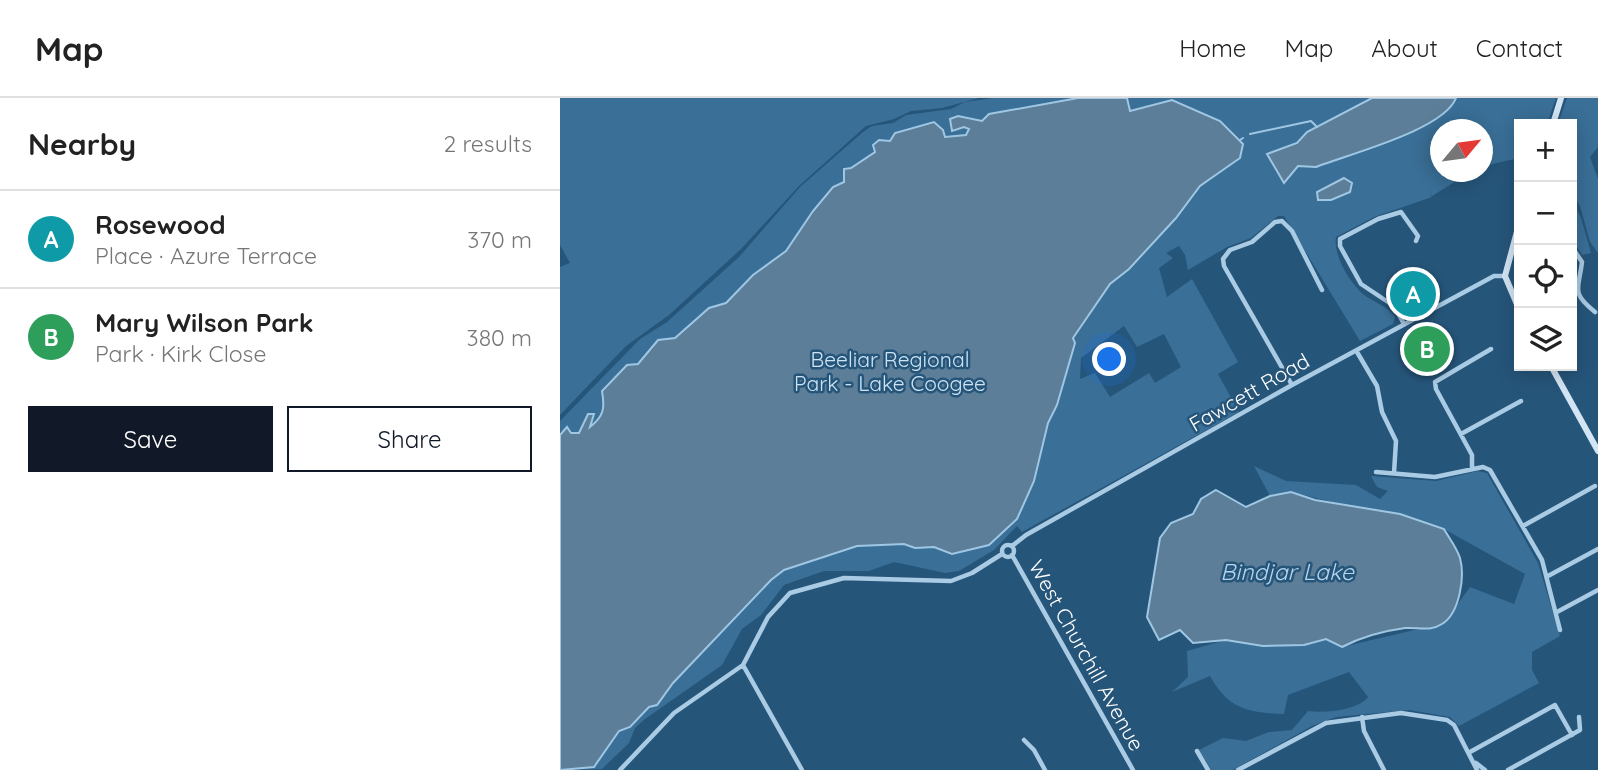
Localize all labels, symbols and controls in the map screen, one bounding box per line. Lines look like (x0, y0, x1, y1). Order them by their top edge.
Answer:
text: Map (35, 28, 103, 69)
text: Home (1179, 33, 1246, 63)
text: Map (1284, 33, 1333, 63)
text: About (1371, 33, 1438, 63)
text: Contact (1476, 33, 1563, 63)
north arrow (1430, 119, 1493, 182)
map controls (1514, 119, 1577, 371)
button: + (1514, 119, 1577, 182)
text: Nearby (28, 125, 136, 163)
text: 2 results (443, 129, 532, 158)
button: − (1514, 182, 1577, 245)
text: Rosewood (95, 208, 226, 241)
text: A (44, 225, 58, 254)
text: 370 m (467, 225, 532, 254)
text: Place · Azure Terrace (95, 241, 317, 270)
button: locate (1514, 245, 1577, 308)
pin: A (1390, 268, 1436, 320)
text: Mary Wilson Park (95, 306, 314, 339)
button: layers (1514, 308, 1577, 371)
text: B (43, 323, 59, 352)
text: 380 m (467, 323, 532, 352)
pin: B (1404, 323, 1450, 375)
text: Park · Kirk Close (95, 339, 266, 368)
your location (1092, 342, 1126, 376)
park label: Beeliar Regional Park - Lake Coogee (794, 346, 986, 396)
street label: Fawcett Road (1184, 347, 1314, 437)
button: Save (28, 406, 273, 472)
button: Share (287, 406, 532, 472)
street label: West Churchill Avenue (1024, 555, 1150, 755)
water label: Bindjar Lake (1220, 557, 1355, 586)

